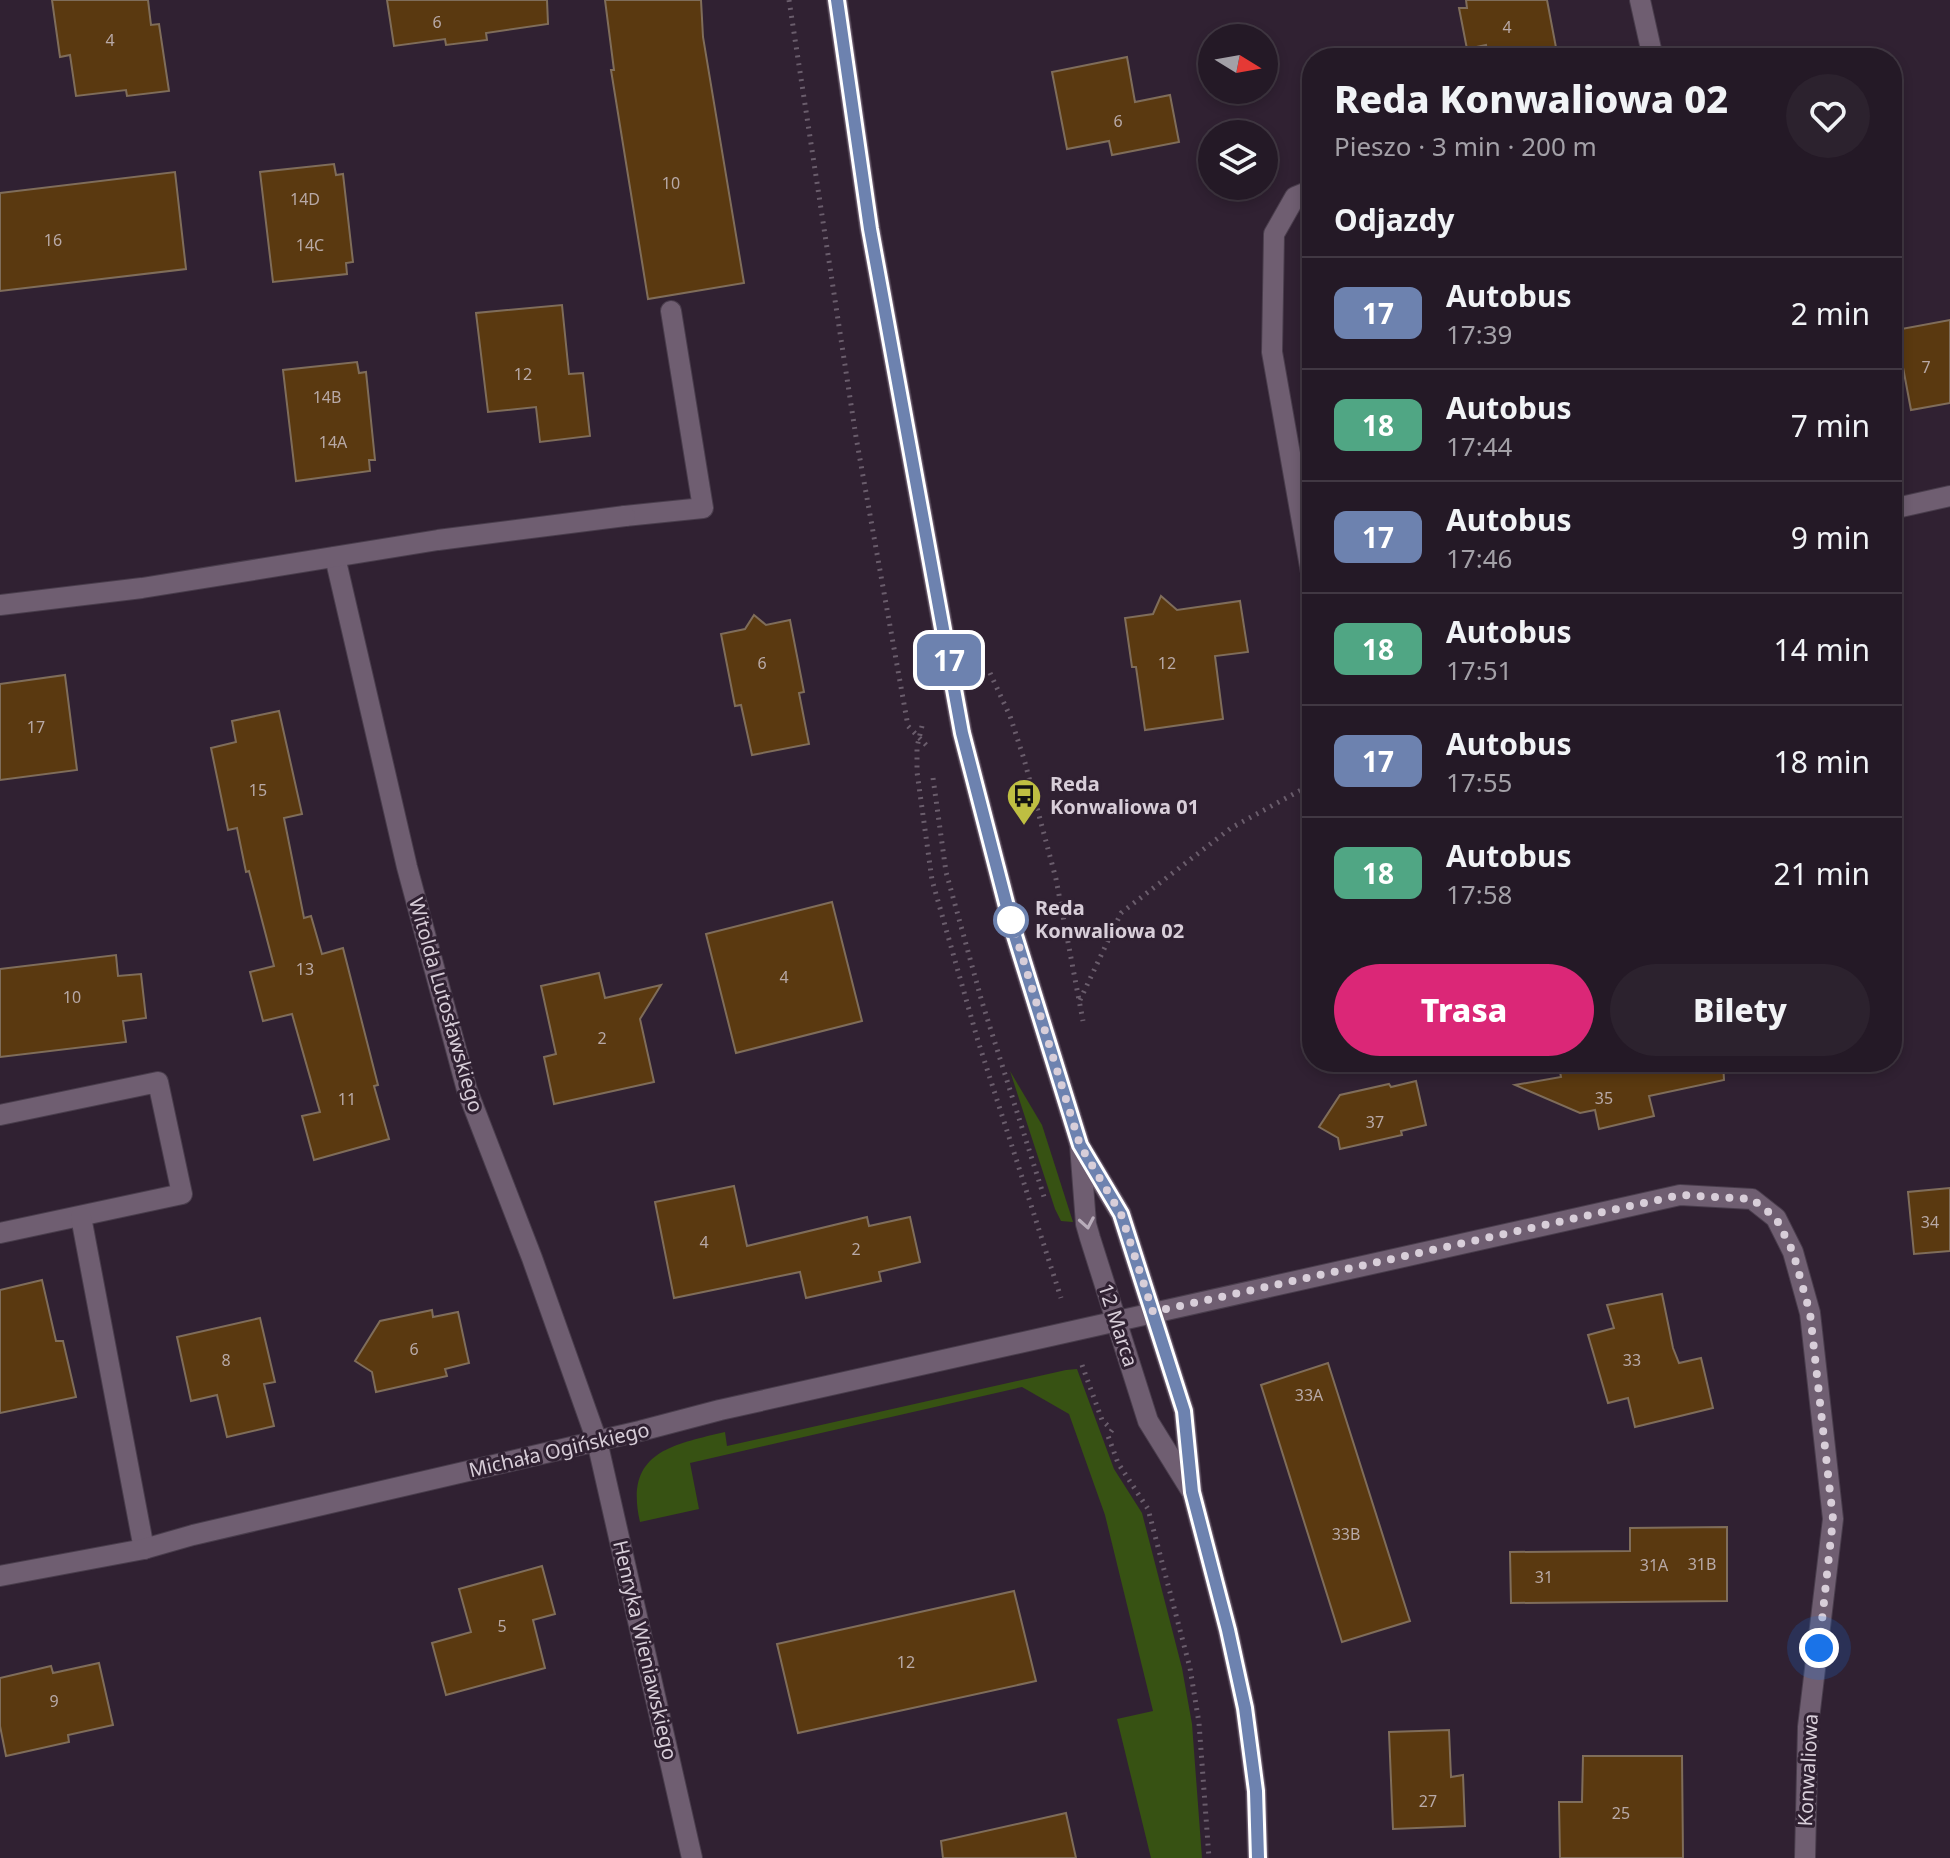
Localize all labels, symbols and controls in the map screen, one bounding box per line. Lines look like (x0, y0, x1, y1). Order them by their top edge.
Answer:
house number: 6 (432, 11, 442, 33)
house number: 4 (1502, 16, 1512, 38)
north arrow (1198, 24, 1278, 104)
map controls (1198, 24, 1278, 200)
house number: 4 (105, 29, 115, 51)
text: Reda Konwaliowa 02 (1334, 72, 1728, 124)
button: heart (1786, 74, 1870, 158)
house number: 6 (1113, 110, 1123, 132)
button: layers (1198, 120, 1278, 200)
text: Pieszo · 3 min · 200 m (1334, 128, 1597, 164)
house number: 10 (662, 172, 680, 194)
house number: 14D (290, 188, 320, 210)
text: Odjazdy (1334, 199, 1454, 240)
house number: 16 (44, 229, 62, 251)
house number: 14C (296, 234, 324, 256)
text: Autobus (1446, 275, 1572, 316)
text: 2 min (1791, 293, 1870, 334)
text: 17 (1362, 294, 1394, 332)
text: 17:39 (1446, 316, 1512, 352)
house number: 7 (1921, 356, 1931, 378)
house number: 12 (514, 363, 532, 385)
house number: 14B (313, 386, 341, 408)
text: Autobus (1446, 387, 1572, 428)
text: 7 min (1791, 405, 1870, 446)
text: 18 (1362, 406, 1394, 444)
text: 17:44 (1446, 428, 1512, 464)
house number: 14A (319, 431, 348, 453)
text: Autobus (1446, 499, 1572, 540)
text: 9 min (1791, 517, 1870, 558)
text: 17 (1362, 518, 1394, 556)
text: 17:46 (1446, 540, 1512, 576)
text: Autobus (1446, 611, 1572, 652)
text: 14 min (1774, 629, 1870, 670)
text: 18 (1362, 630, 1394, 668)
line badge: 17 (913, 634, 985, 686)
text: 17 (933, 641, 965, 679)
house number: 6 (757, 652, 767, 674)
house number: 12 (1158, 652, 1176, 674)
text: 17:51 (1446, 652, 1512, 688)
house number: 17 (27, 716, 45, 738)
text: Autobus (1446, 723, 1572, 764)
text: 18 min (1774, 741, 1870, 782)
text: 17 (1362, 742, 1394, 780)
text: 17:55 (1446, 764, 1512, 800)
place label: Reda Konwaliowa 01 (1050, 770, 1199, 820)
bus stop icon: Reda Konwaliowa 01 (1005, 777, 1043, 827)
house number: 15 (249, 779, 267, 801)
text: Autobus (1446, 835, 1572, 876)
text: 21 min (1774, 853, 1870, 894)
text: 18 (1362, 854, 1394, 892)
text: 17:58 (1446, 876, 1512, 912)
street label: Witolda Lutosławskiego (403, 894, 490, 1115)
place label: Reda Konwaliowa 02 (1035, 894, 1184, 944)
marker: Reda Konwaliowa 02 (994, 903, 1028, 937)
house number: 13 (296, 958, 314, 980)
button: Trasa (1334, 964, 1594, 1056)
button: Bilety (1610, 964, 1870, 1056)
house number: 4 (779, 966, 789, 988)
house number: 10 (63, 986, 81, 1008)
house number: 2 (597, 1027, 607, 1049)
house number: 35 (1595, 1087, 1613, 1109)
house number: 11 (338, 1088, 356, 1110)
house number: 37 (1366, 1111, 1384, 1133)
house number: 34 (1921, 1211, 1939, 1233)
one-way arrow (1077, 1216, 1094, 1230)
house number: 4 (699, 1231, 709, 1253)
house number: 2 (851, 1238, 861, 1260)
street label: 12 Marca (1092, 1280, 1145, 1370)
house number: 6 (409, 1338, 419, 1360)
house number: 8 (221, 1349, 231, 1371)
house number: 33 (1623, 1349, 1641, 1371)
house number: 33A (1295, 1384, 1324, 1406)
street label: Michała Ogińskiego (466, 1416, 652, 1483)
house number: 33B (1332, 1523, 1360, 1545)
street label: Henryka Wieniawskiego (607, 1537, 684, 1762)
house number: 31B (1688, 1553, 1716, 1575)
house number: 31A (1640, 1554, 1669, 1576)
house number: 31 (1535, 1566, 1553, 1588)
house number: 5 (497, 1615, 507, 1637)
your location (1799, 1628, 1839, 1668)
house number: 12 (897, 1651, 915, 1673)
house number: 9 (49, 1690, 59, 1712)
street label: Konwaliowa (1791, 1713, 1824, 1827)
house number: 27 (1419, 1790, 1437, 1812)
house number: 25 (1612, 1802, 1630, 1824)

